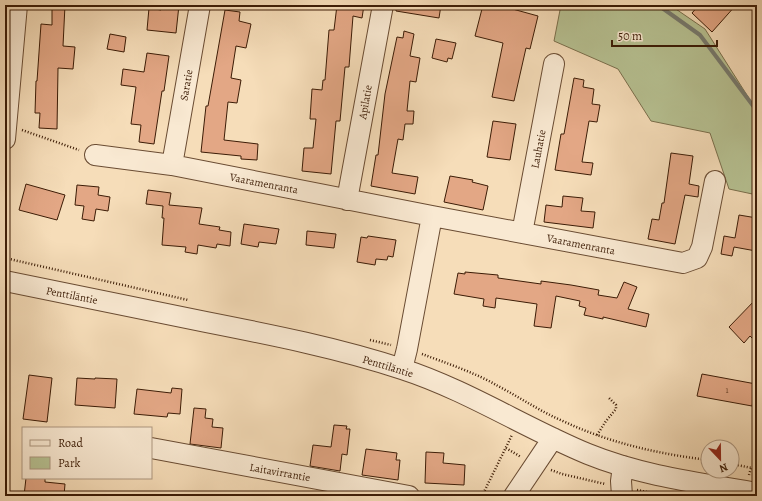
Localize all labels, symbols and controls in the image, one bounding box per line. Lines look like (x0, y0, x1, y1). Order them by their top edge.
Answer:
scale bar (612, 22, 717, 48)
text: 50 m (618, 28, 642, 44)
street label: Saratie (176, 68, 197, 102)
street label: Apilatie (355, 84, 376, 121)
street label: Lauhatie (527, 128, 550, 170)
street label: Vaaramenranta (227, 169, 300, 198)
street label: Vaaramenranta (544, 230, 617, 259)
street label: Penttiläntie (45, 283, 99, 308)
street label: Penttiläntie (361, 352, 415, 381)
house number: 1 (725, 384, 729, 396)
legend (22, 427, 152, 479)
text: Road (58, 435, 84, 451)
north arrow (700, 439, 740, 479)
text: Park (58, 455, 81, 471)
text: N (717, 459, 730, 476)
street label: Laitavirrantie (248, 460, 312, 485)

